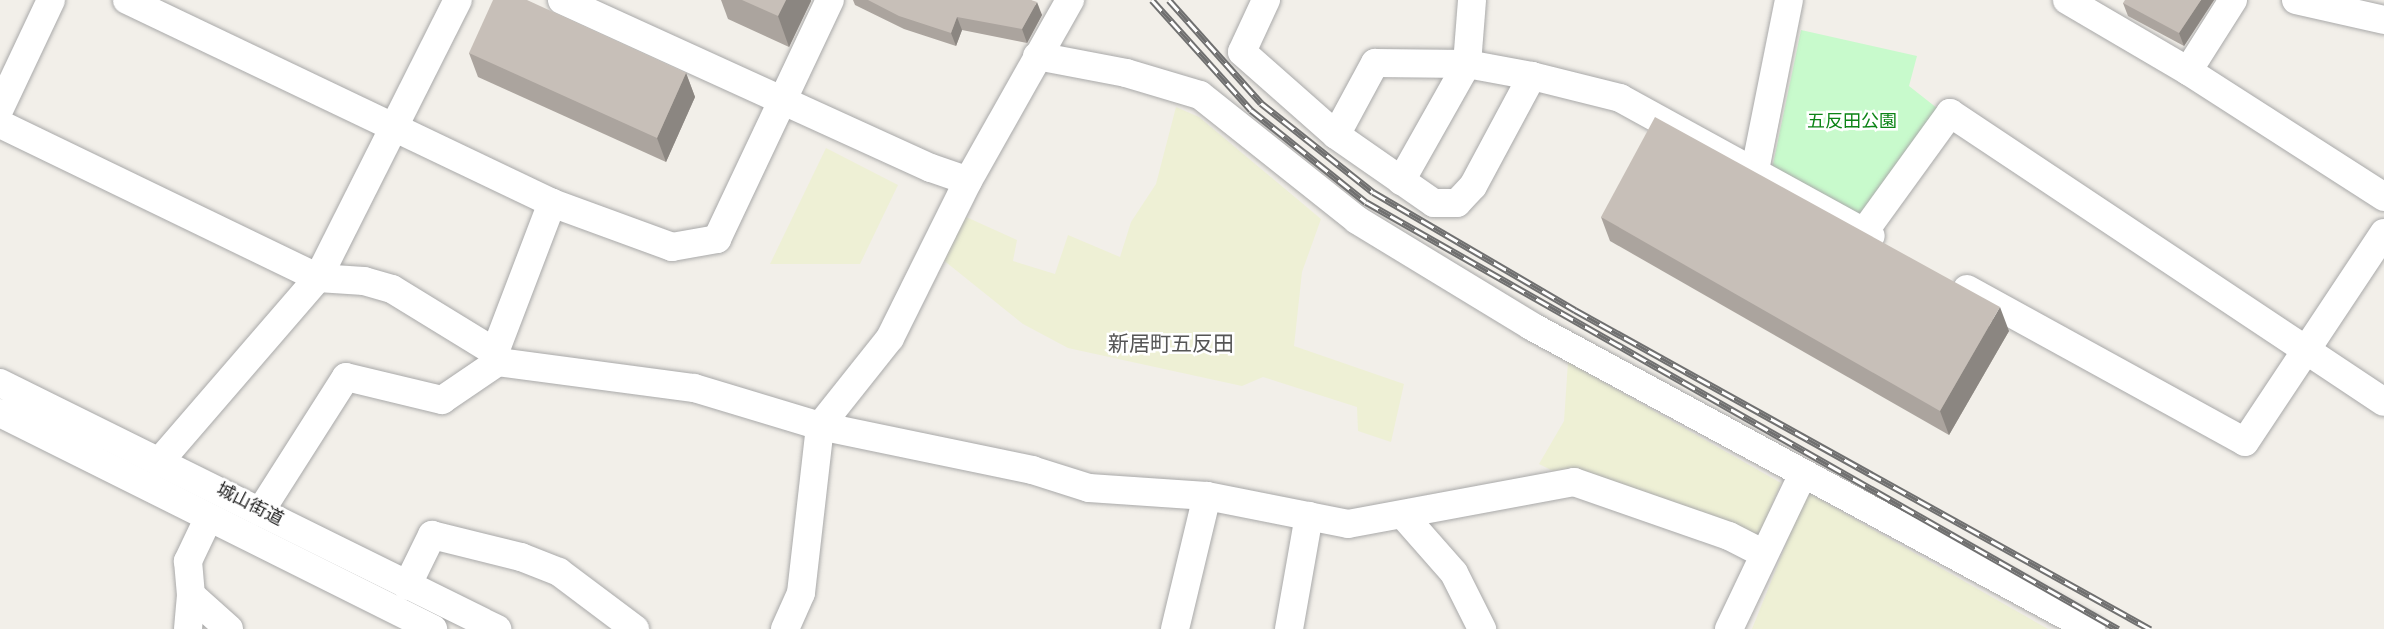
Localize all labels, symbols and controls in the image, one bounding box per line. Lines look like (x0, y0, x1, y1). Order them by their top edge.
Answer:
park label: 五反田公園 (1807, 112, 1897, 134)
district label: 新居町五反田 (1108, 333, 1234, 359)
street label: 城山街道 (212, 480, 286, 532)

